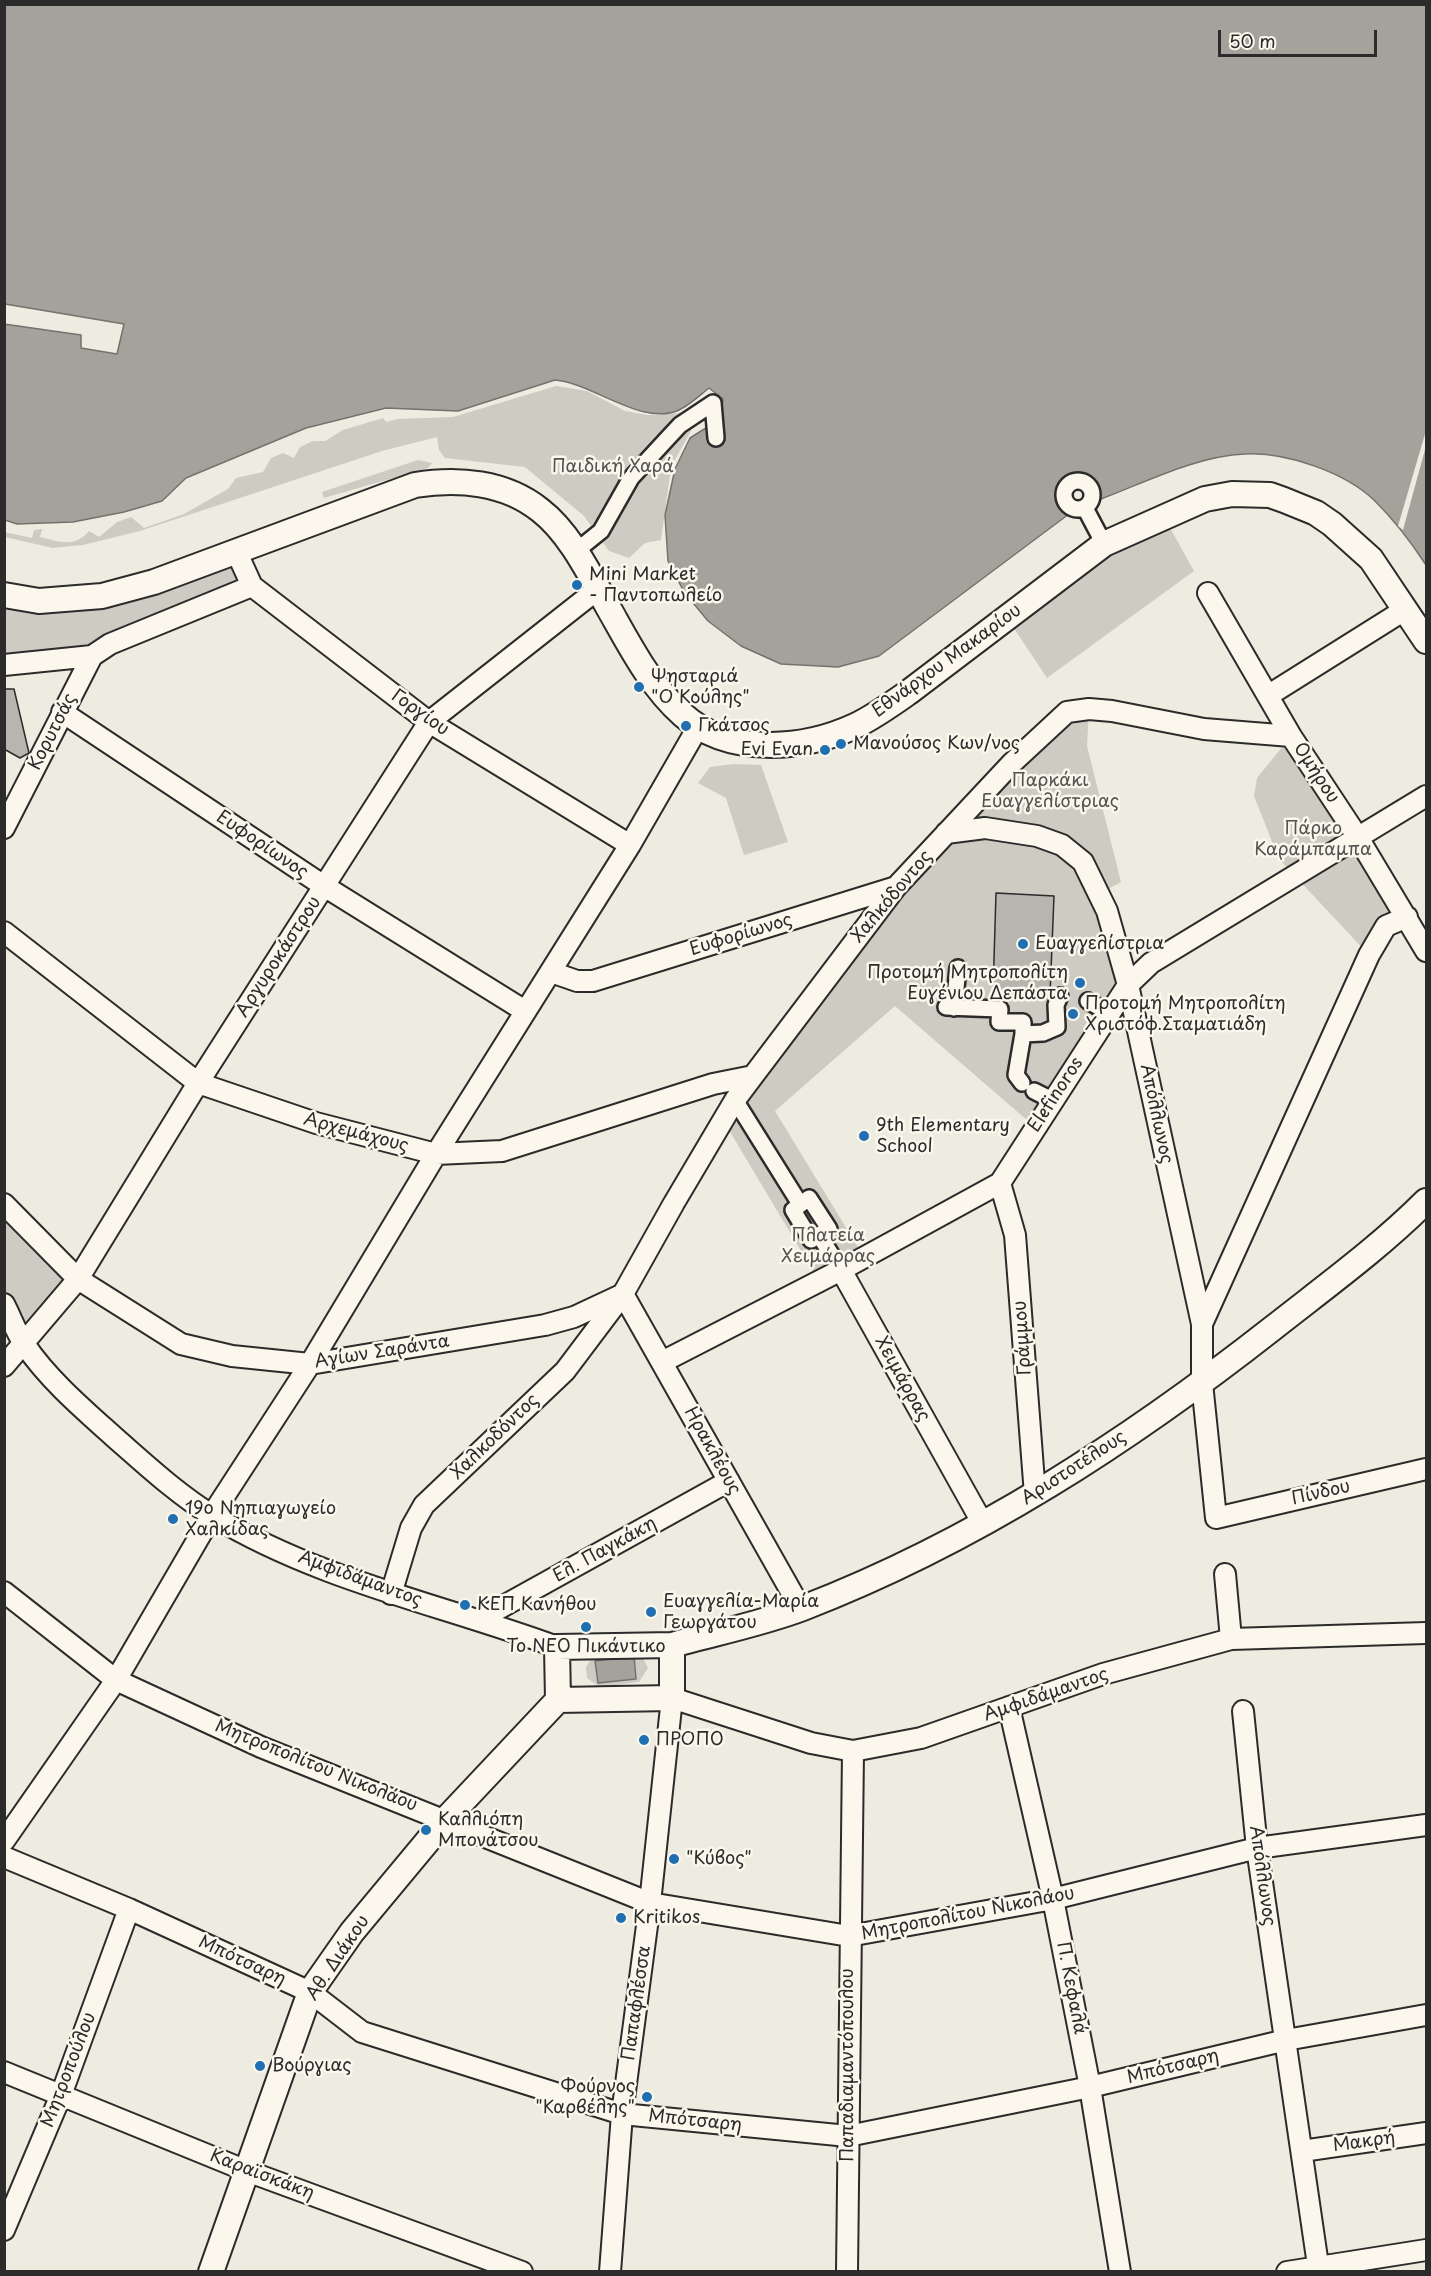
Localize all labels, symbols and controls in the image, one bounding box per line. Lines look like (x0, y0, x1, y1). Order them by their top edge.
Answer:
scale bar (1221, 18, 1380, 56)
text: 50 m (1229, 27, 1276, 54)
park label: Παιδική Χαρά (552, 456, 674, 478)
place label: Mini Market - Παντοπωλείο (589, 564, 722, 606)
marker: Mini Market - Παντοπωλείο (570, 578, 584, 592)
street label: Εθνάρχου Μακαρίου (868, 600, 1026, 722)
place label: Ψησταριά "Ο Κούλης" (651, 666, 750, 708)
marker: Ψησταριά "Ο Κούλης" (632, 680, 646, 694)
street label: Γοργίου (387, 685, 453, 741)
street label: Κορυτσάς (25, 690, 81, 774)
place label: Γκάτσος (698, 715, 770, 737)
marker: Γκάτσος (679, 719, 693, 733)
place label: Μανούσος Κων/νος (853, 733, 1020, 755)
marker: Μανούσος Κων/νος (834, 737, 848, 751)
place label: Evi Evan (741, 739, 813, 761)
street label: Ομήρου (1288, 739, 1344, 807)
marker: Evi Evan (818, 743, 832, 757)
park label: Παρκάκι Ευαγγελίστριας (981, 770, 1119, 812)
street label: Ευφορίωνος (212, 806, 312, 884)
park label: Πάρκο Καράμπαμπα (1254, 818, 1372, 860)
street label: Χαλκόδοντος (847, 846, 937, 948)
street label: Αργυροκάστρου (232, 893, 326, 1021)
street label: Ευφορίωνος (687, 909, 795, 961)
place label: Ευαγγελίστρια (1035, 933, 1164, 955)
marker: Ευαγγελίστρια (1016, 937, 1030, 951)
place label: Προτομή Μητροπολίτη Ευγένιου Δεπάστα (867, 962, 1068, 1004)
marker: Προτομή Μητροπολίτη Ευγένιου Δεπάστα (1073, 976, 1087, 990)
place label: Προτομή Μητροπολίτη Χριστόφ.Σταματιάδη (1085, 993, 1286, 1036)
marker: Προτομή Μητροπολίτη Χριστόφ.Σταματιάδη (1066, 1007, 1080, 1021)
street label: Elefinoros (1024, 1053, 1088, 1137)
street label: Απόλλωνος (1135, 1062, 1177, 1166)
street label: Αρχεμάχους (301, 1109, 411, 1157)
place label: 9th Elementary School (876, 1115, 1010, 1158)
marker: 9th Elementary School (857, 1129, 871, 1143)
park label: Πλατεία Χειμάρρας (781, 1225, 875, 1268)
street label: Γράμμου (1010, 1300, 1036, 1376)
street label: Αγίων Σαράντα (313, 1331, 451, 1373)
street label: Χειμάρρας (870, 1333, 934, 1425)
street label: Χαλκοδόντος (446, 1390, 544, 1484)
street label: Ηρακλέους (679, 1403, 745, 1499)
street label: Αριστοτέλους (1018, 1426, 1130, 1510)
street label: Πίνδου (1290, 1476, 1352, 1510)
place label: 19ο Νηπιαγωγείο Χαλκίδας (185, 1498, 336, 1540)
marker: 19ο Νηπιαγωγείο Χαλκίδας (166, 1512, 180, 1526)
street label: Ελ. Παγκάκη (550, 1513, 660, 1587)
street label: Αμφιδάμαντος (295, 1547, 425, 1611)
place label: Ευαγγελία-Μαρία Γεωργάτου (663, 1591, 819, 1634)
place label: ΚΕΠ Κανήθου (477, 1594, 597, 1616)
marker: ΚΕΠ Κανήθου (458, 1598, 472, 1612)
marker: Ευαγγελία-Μαρία Γεωργάτου (644, 1605, 658, 1619)
marker: Το ΝΕΟ Πικάντικο (579, 1620, 593, 1634)
place label: Το ΝΕΟ Πικάντικο (506, 1636, 666, 1658)
street label: Αμφιδάμαντος (981, 1664, 1111, 1726)
street label: Μητροπολίτου Νικολάου (211, 1715, 421, 1817)
place label: ΠΡΟΠΟ (656, 1729, 724, 1751)
marker: ΠΡΟΠΟ (637, 1733, 651, 1747)
place label: Καλλιόπη Μπονάτσου (438, 1809, 539, 1852)
marker: Καλλιόπη Μπονάτσου (419, 1823, 433, 1837)
street label: Απόλλωνος (1244, 1824, 1280, 1928)
place label: "Κύβος" (686, 1848, 752, 1870)
marker: "Κύβος" (667, 1852, 681, 1866)
street label: Μητροπολίτου Νικολάου (860, 1883, 1076, 1945)
place label: Kritikos (633, 1907, 700, 1929)
street label: Αθ. Διάκου (302, 1911, 374, 2005)
marker: Kritikos (614, 1911, 628, 1925)
street label: Μπότσαρη (195, 1931, 289, 1991)
street label: Π. Κεφαλά (1051, 1940, 1091, 2036)
street label: Παπαφλέσσα (618, 1944, 656, 2062)
street label: Παπαδιαμαντόπουλου (837, 1968, 859, 2162)
street label: Μητροπούλου (37, 2009, 101, 2131)
street label: Μπότσαρη (1125, 2045, 1221, 2089)
place label: Βούργιας (272, 2055, 351, 2077)
marker: Βούργιας (253, 2059, 267, 2073)
place label: Φούρνος "Καρβέλης" (535, 2076, 635, 2118)
marker: Φούρνος "Καρβέλης" (640, 2090, 654, 2104)
street label: Μπότσαρη (647, 2105, 743, 2137)
street label: Μακρή (1331, 2127, 1397, 2157)
street label: Καραϊσκάκη (207, 2145, 317, 2205)

